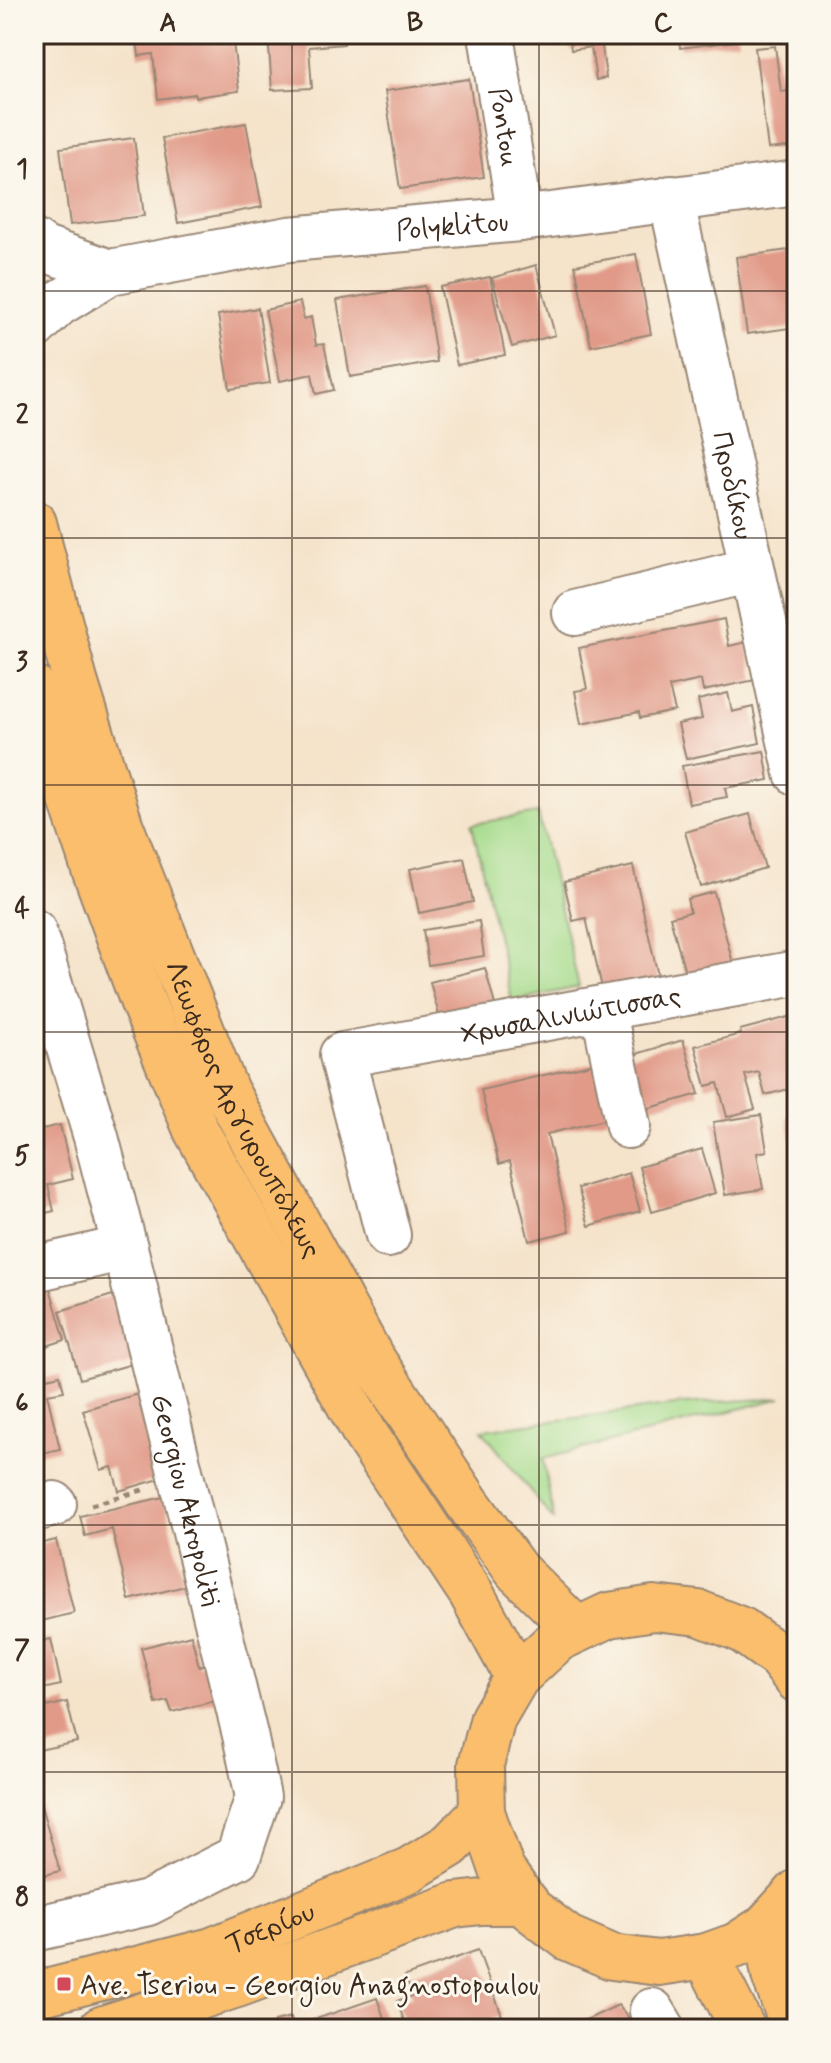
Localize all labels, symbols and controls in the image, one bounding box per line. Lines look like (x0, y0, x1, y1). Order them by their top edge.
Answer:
text: A (159, 7, 177, 41)
text: B (407, 7, 423, 41)
text: C (654, 7, 673, 41)
street label: Pontou (479, 85, 528, 169)
text: 1 (16, 153, 28, 187)
street label: Polyklitou (394, 204, 510, 251)
text: 2 (16, 399, 29, 433)
street label: Προδίκου (702, 428, 761, 543)
text: 3 (16, 646, 28, 680)
text: 4 (14, 893, 30, 927)
street label: Λεωφόρος Αργυρουπόλεως (155, 955, 329, 1265)
street label: Χρυσαλινιώτισσας (458, 978, 684, 1054)
text: 5 (14, 1140, 30, 1174)
text: 6 (15, 1387, 29, 1421)
street label: Georgiou Akropoliti (141, 1390, 229, 1610)
text: 7 (14, 1634, 30, 1668)
text: 8 (15, 1881, 29, 1915)
street label: Τσερίου (221, 1894, 321, 1963)
place label: Ave. Tseriou - Georgiou Anagnostopoulou (80, 1968, 539, 2008)
marker: Ave. Tseriou - Georgiou Anagnostopoulou (55, 1975, 73, 1993)

